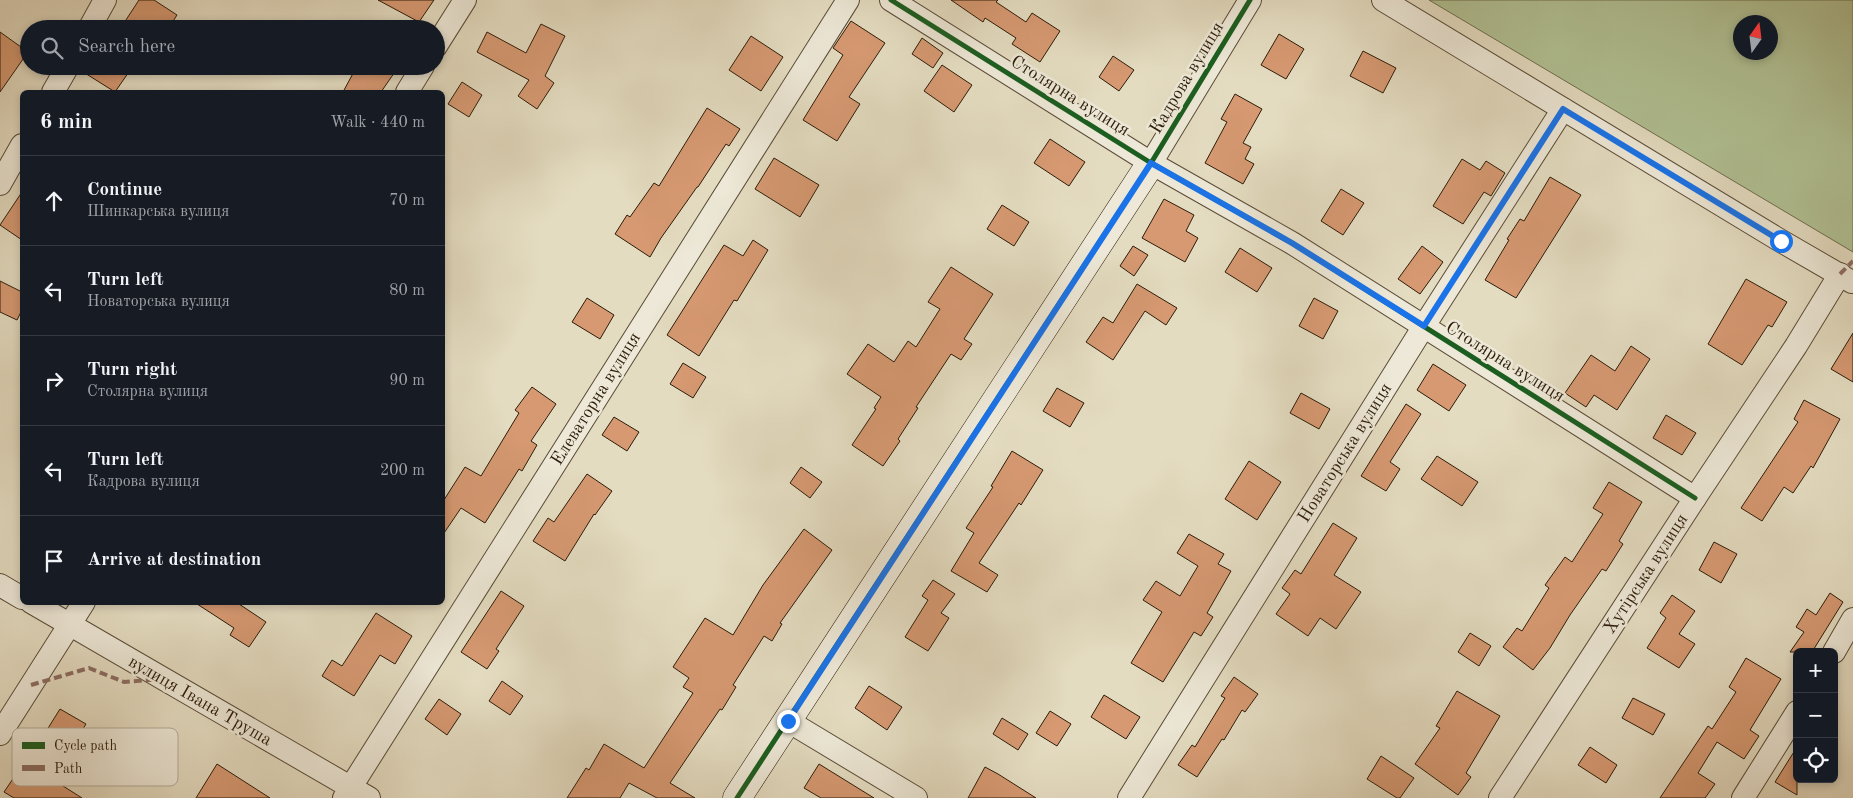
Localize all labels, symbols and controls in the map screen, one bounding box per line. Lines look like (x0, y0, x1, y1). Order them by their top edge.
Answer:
north arrow (1733, 15, 1778, 60)
street label: Кадрова вулиця (1147, 19, 1227, 137)
search box (20, 20, 445, 75)
icon: search (38, 34, 66, 62)
text: Search here (78, 38, 175, 57)
street label: Столярна вулиця (1007, 52, 1133, 140)
text: 6 min (40, 112, 93, 133)
text: Walk · 440 m (330, 115, 425, 131)
text: Continue (87, 181, 162, 200)
icon: ahead (40, 187, 68, 215)
text: 70 m (389, 193, 425, 209)
text: Шинкарська вулиця (87, 204, 229, 220)
route start (1770, 230, 1793, 253)
text: Turn left (87, 271, 164, 290)
icon: left (40, 277, 68, 305)
text: 80 m (389, 283, 425, 299)
text: Новаторська вулиця (87, 294, 230, 310)
street label: Столярна вулиця (1442, 318, 1568, 406)
street label: Елеваторна вулиця (548, 329, 644, 469)
text: Turn right (87, 361, 177, 380)
icon: right (40, 367, 68, 395)
text: 90 m (389, 373, 425, 389)
street label: Новаторська вулиця (1295, 380, 1395, 526)
text: Столярна вулиця (87, 384, 208, 400)
text: Turn left (87, 451, 164, 470)
icon: left (40, 457, 68, 485)
text: 200 m (380, 463, 425, 479)
text: Кадрова вулиця (87, 474, 200, 490)
street label: Хутірська вулиця (1601, 511, 1691, 637)
icon: arrive (40, 547, 68, 575)
text: Arrive at destination (87, 551, 261, 570)
map controls (1793, 648, 1838, 783)
button: + (1793, 648, 1838, 693)
street label: вулиця Івана Труша (125, 653, 275, 749)
button: − (1793, 693, 1838, 738)
route end (777, 710, 800, 733)
legend (12, 728, 178, 786)
button: locate (1793, 738, 1838, 783)
text: Cycle path (54, 739, 117, 753)
text: Path (54, 762, 83, 776)

